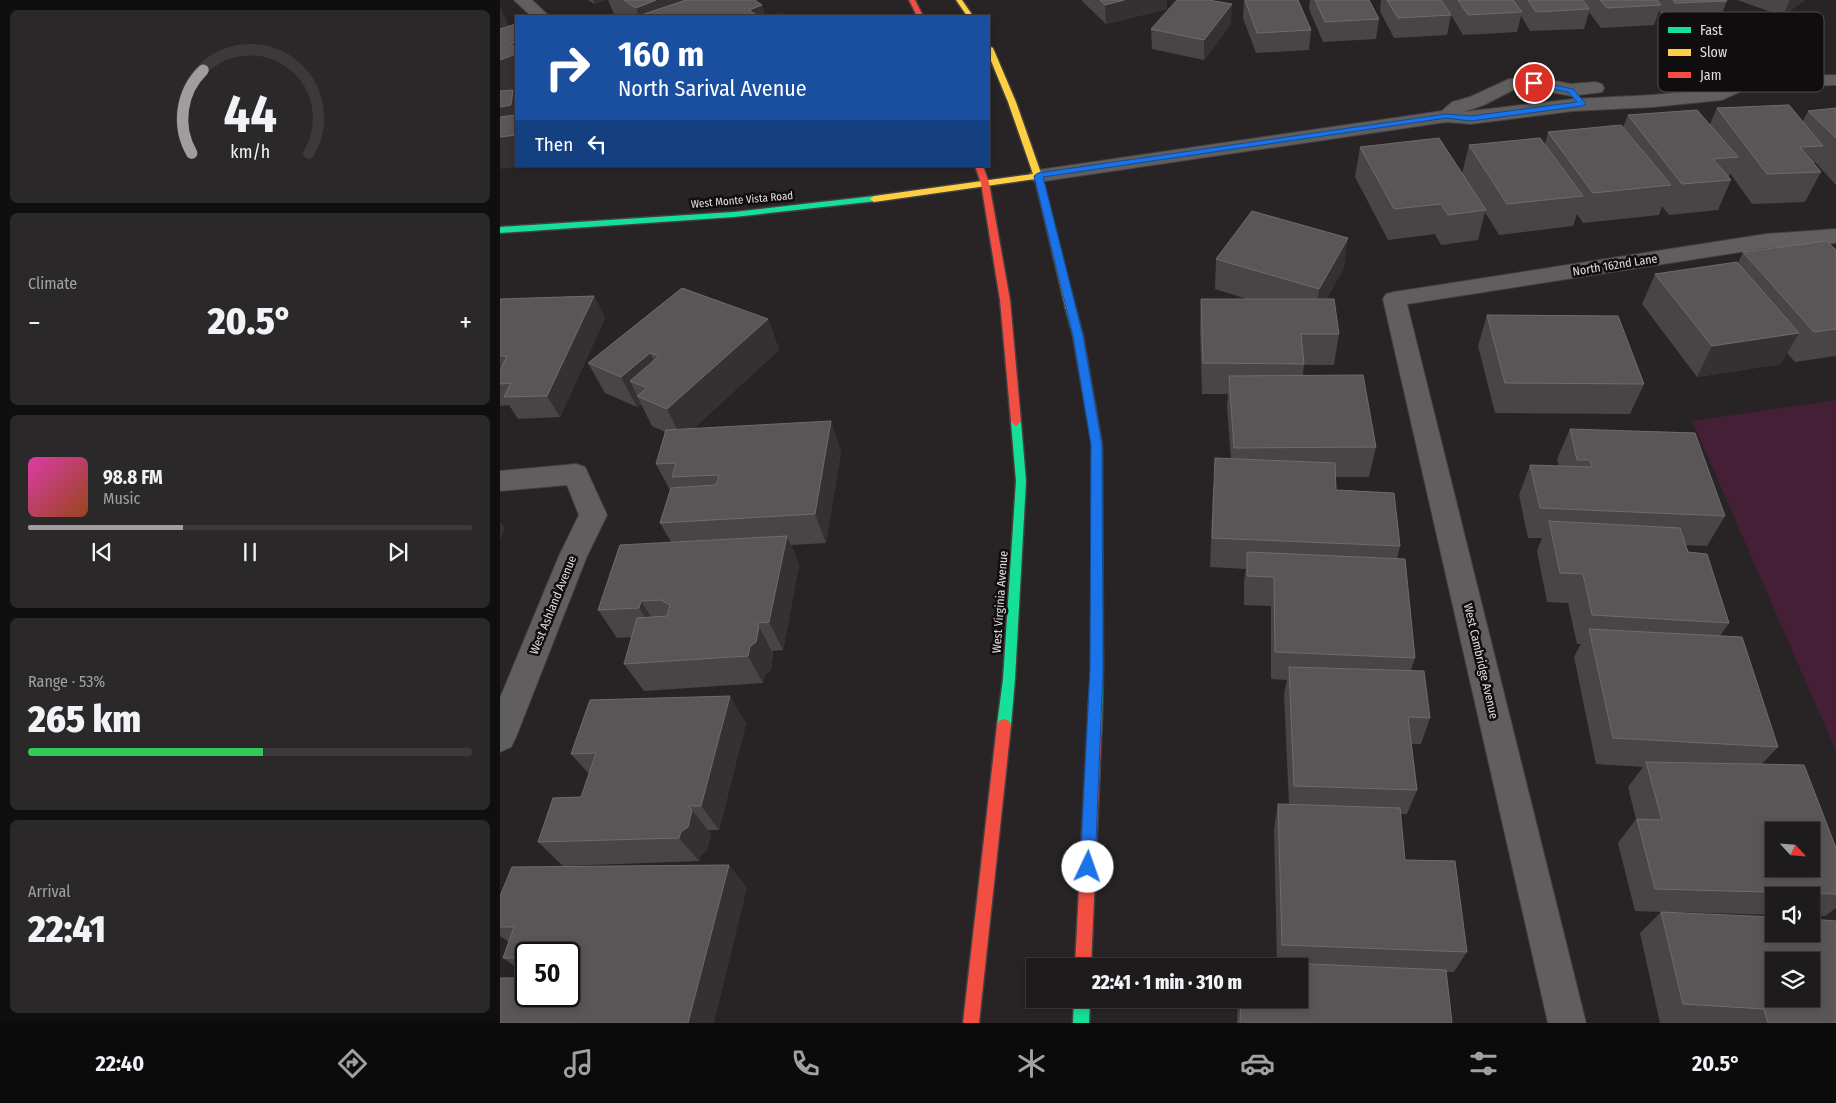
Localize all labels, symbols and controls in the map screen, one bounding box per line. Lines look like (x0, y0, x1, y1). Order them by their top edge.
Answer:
legend (1658, 12, 1824, 92)
text: Fast (1700, 22, 1723, 39)
text: 160 m (618, 33, 704, 75)
icon: right (535, 35, 600, 100)
text: Slow (1700, 44, 1727, 61)
pin (1513, 62, 1555, 104)
text: Jam (1700, 67, 1721, 84)
icon: arrive (1520, 69, 1548, 97)
text: North Sarival Avenue (618, 75, 807, 102)
text: 44 (223, 83, 277, 146)
icon: left (583, 130, 611, 158)
text: Then (535, 133, 573, 156)
text: km/h (230, 141, 270, 163)
street label: West Monte Vista Road (690, 189, 794, 211)
street label: North 162nd Lane (1572, 251, 1658, 279)
text: Climate (28, 274, 77, 293)
text: 20.5° (208, 298, 292, 344)
text: − (28, 306, 41, 339)
text: + (459, 306, 472, 339)
text: 98.8 FM (103, 466, 163, 489)
text: Music (103, 489, 140, 508)
icon: previous (88, 538, 116, 566)
icon: pause (236, 538, 264, 566)
icon: next (384, 538, 412, 566)
street label: West Virginia Avenue (989, 550, 1011, 654)
street label: West Ashland Avenue (527, 554, 579, 656)
street label: West Cambridge Avenue (1461, 602, 1501, 720)
text: Range · 53% (28, 672, 105, 691)
text: 265 km (28, 696, 141, 742)
north arrow (1765, 822, 1820, 878)
map controls (1765, 822, 1820, 1007)
position arrow (1061, 840, 1113, 892)
text: Arrival (28, 882, 70, 901)
button: sound (1765, 887, 1820, 942)
text: 22:41 (28, 906, 106, 952)
speed limit sign: 50 (515, 942, 580, 1007)
button: layers (1765, 952, 1820, 1007)
text: 22:41 · 1 min · 310 m (1092, 971, 1242, 994)
icon: directions (335, 1046, 370, 1081)
icon: music (561, 1046, 596, 1081)
icon: phone (788, 1046, 823, 1081)
icon: climate (1014, 1046, 1049, 1081)
icon: car (1240, 1046, 1275, 1081)
icon: filters (1466, 1046, 1501, 1081)
text: 22:40 (96, 1050, 144, 1077)
text: 20.5° (1692, 1050, 1740, 1077)

